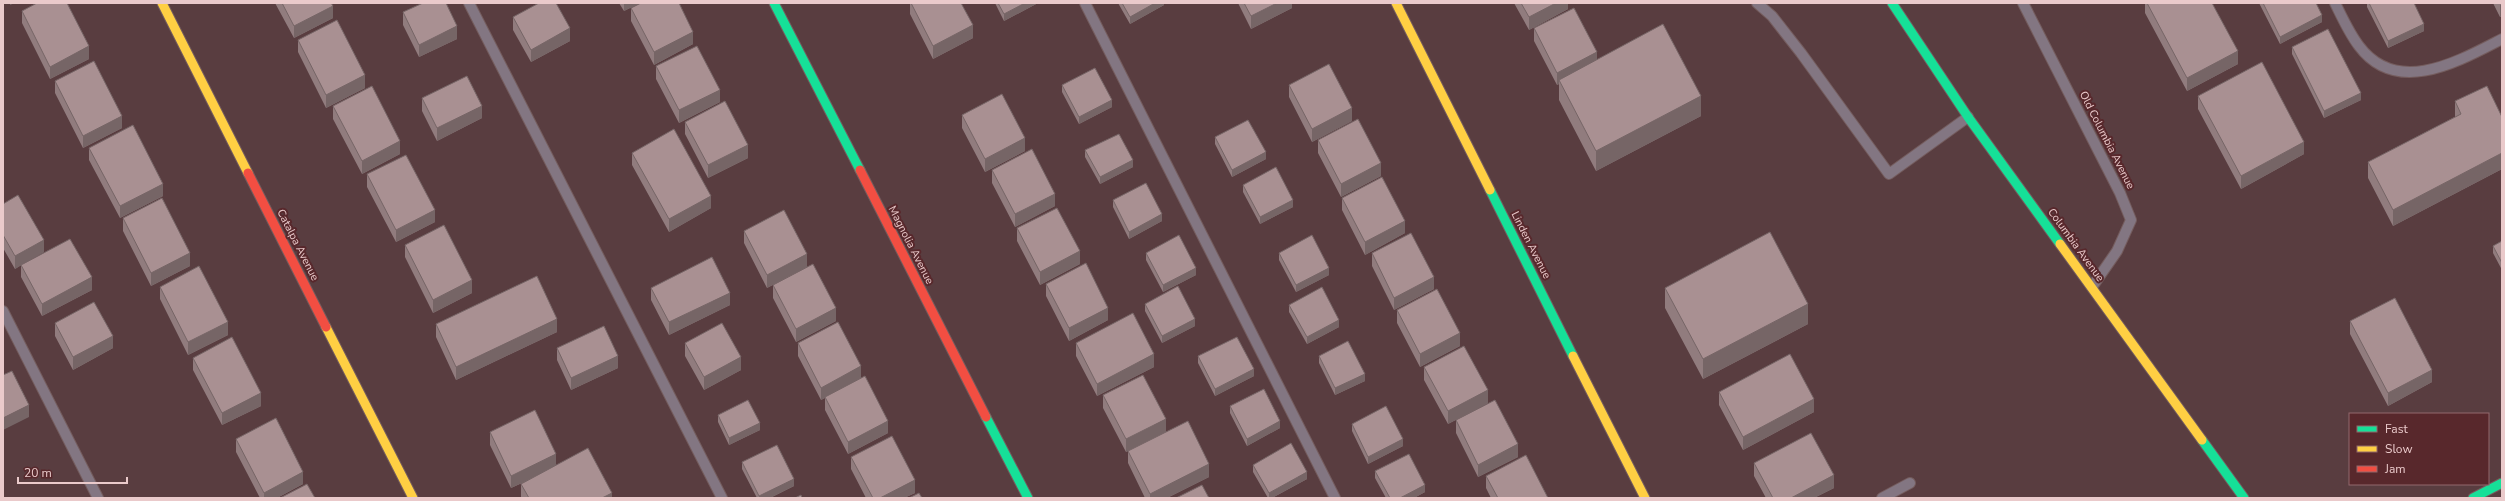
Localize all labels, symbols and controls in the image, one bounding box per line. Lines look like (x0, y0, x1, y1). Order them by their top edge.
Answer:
street label: Old Columbia Avenue (2076, 89, 2138, 192)
street label: Magnolia Avenue (885, 203, 937, 287)
street label: Columbia Avenue (2044, 205, 2108, 285)
street label: Catalpa Avenue (273, 207, 323, 284)
street label: Linden Avenue (1508, 209, 1554, 281)
legend (2349, 413, 2489, 485)
text: Fast (2385, 421, 2408, 437)
text: Slow (2385, 441, 2413, 457)
scale bar (18, 459, 127, 485)
text: Jam (2384, 461, 2406, 477)
text: 20 m (24, 465, 52, 481)

